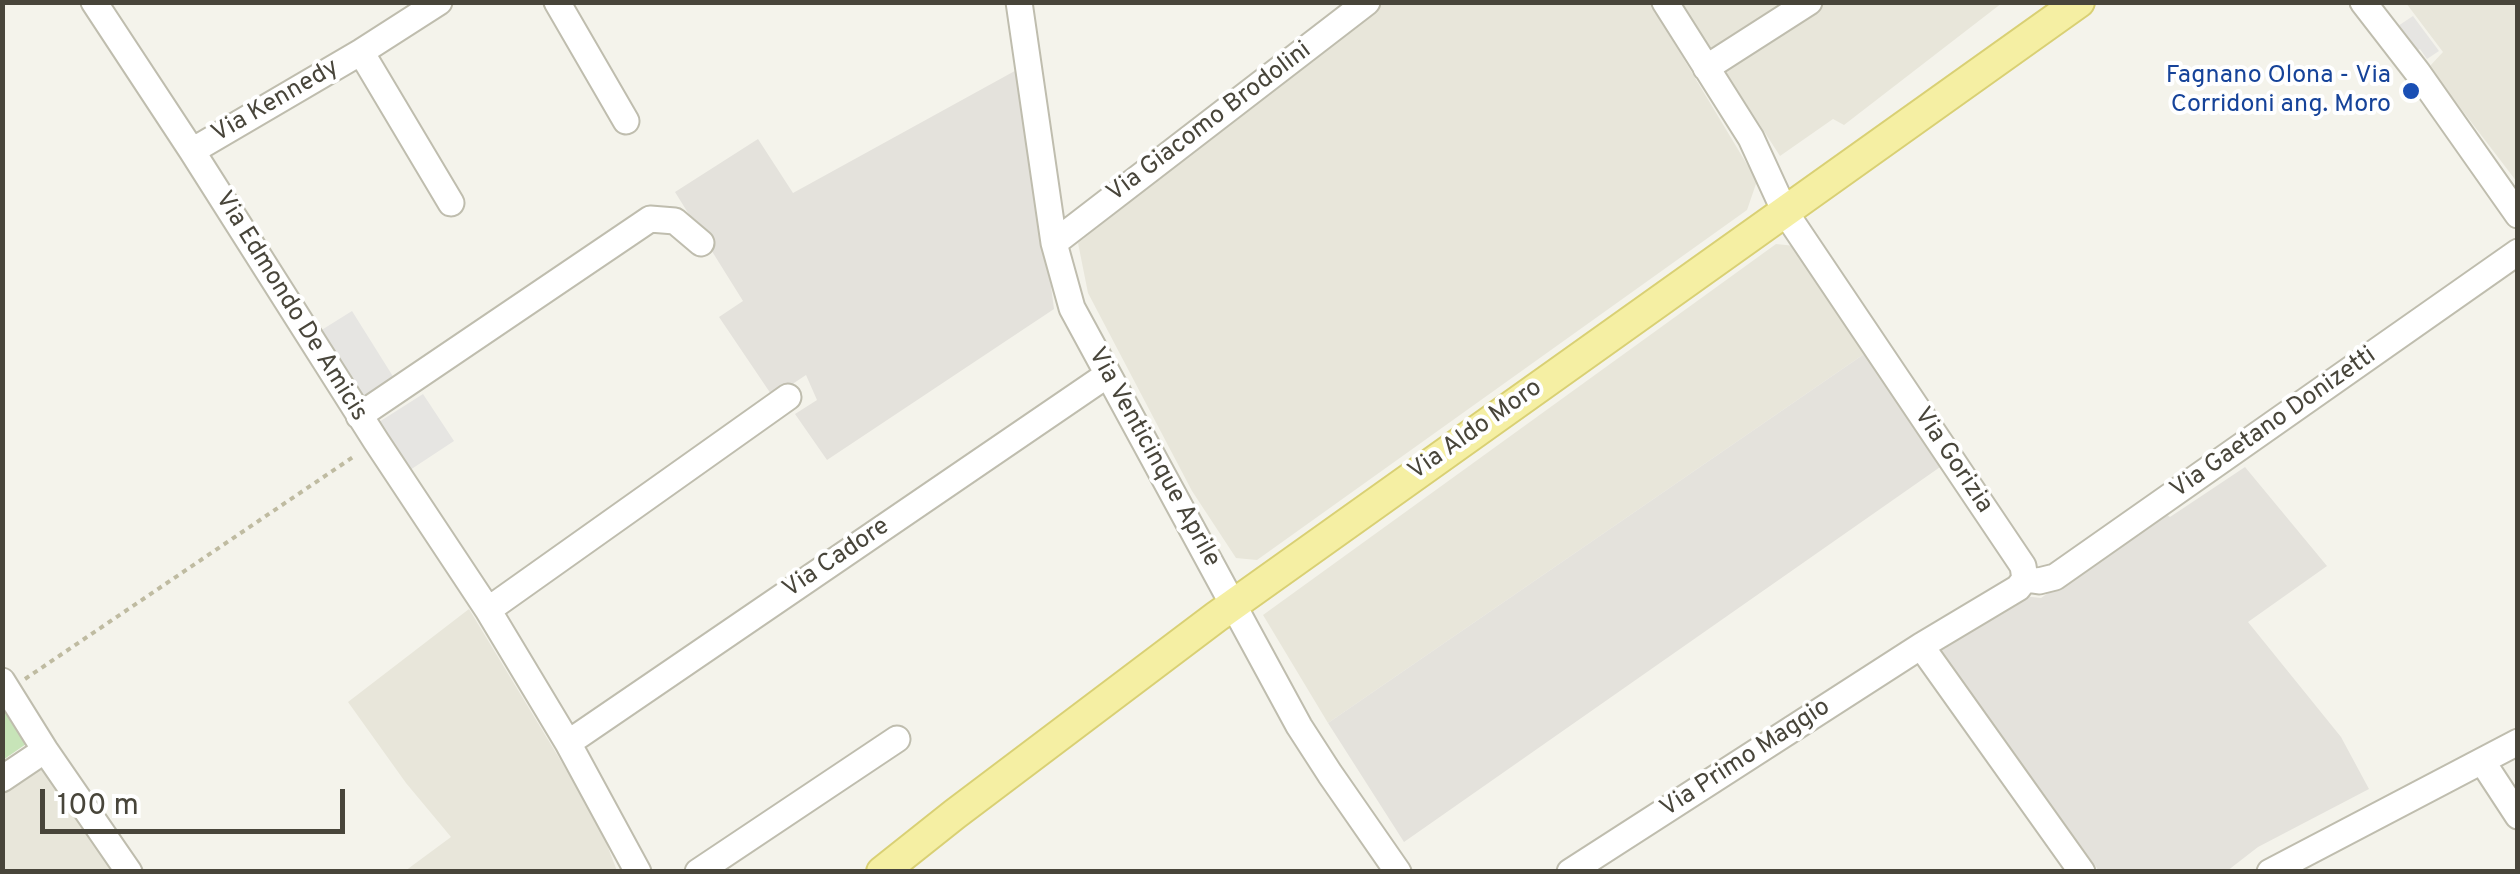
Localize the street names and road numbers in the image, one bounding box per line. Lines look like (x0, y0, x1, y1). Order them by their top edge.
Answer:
street label: Via Giacomo Brodolini (1102, 36, 1318, 210)
street label: Via Kennedy (207, 54, 345, 150)
street label: Via Edmondo De Amicis (207, 187, 373, 427)
street label: Via Gaetano Donizetti (2166, 342, 2382, 506)
street label: Via Venticinque Aprile (1080, 343, 1226, 573)
street label: Via Aldo Moro (1403, 374, 1549, 488)
street label: Via Gorizia (1906, 403, 1998, 519)
street label: Via Cadore (778, 513, 896, 605)
street label: Via Primo Maggio (1656, 693, 1836, 825)

